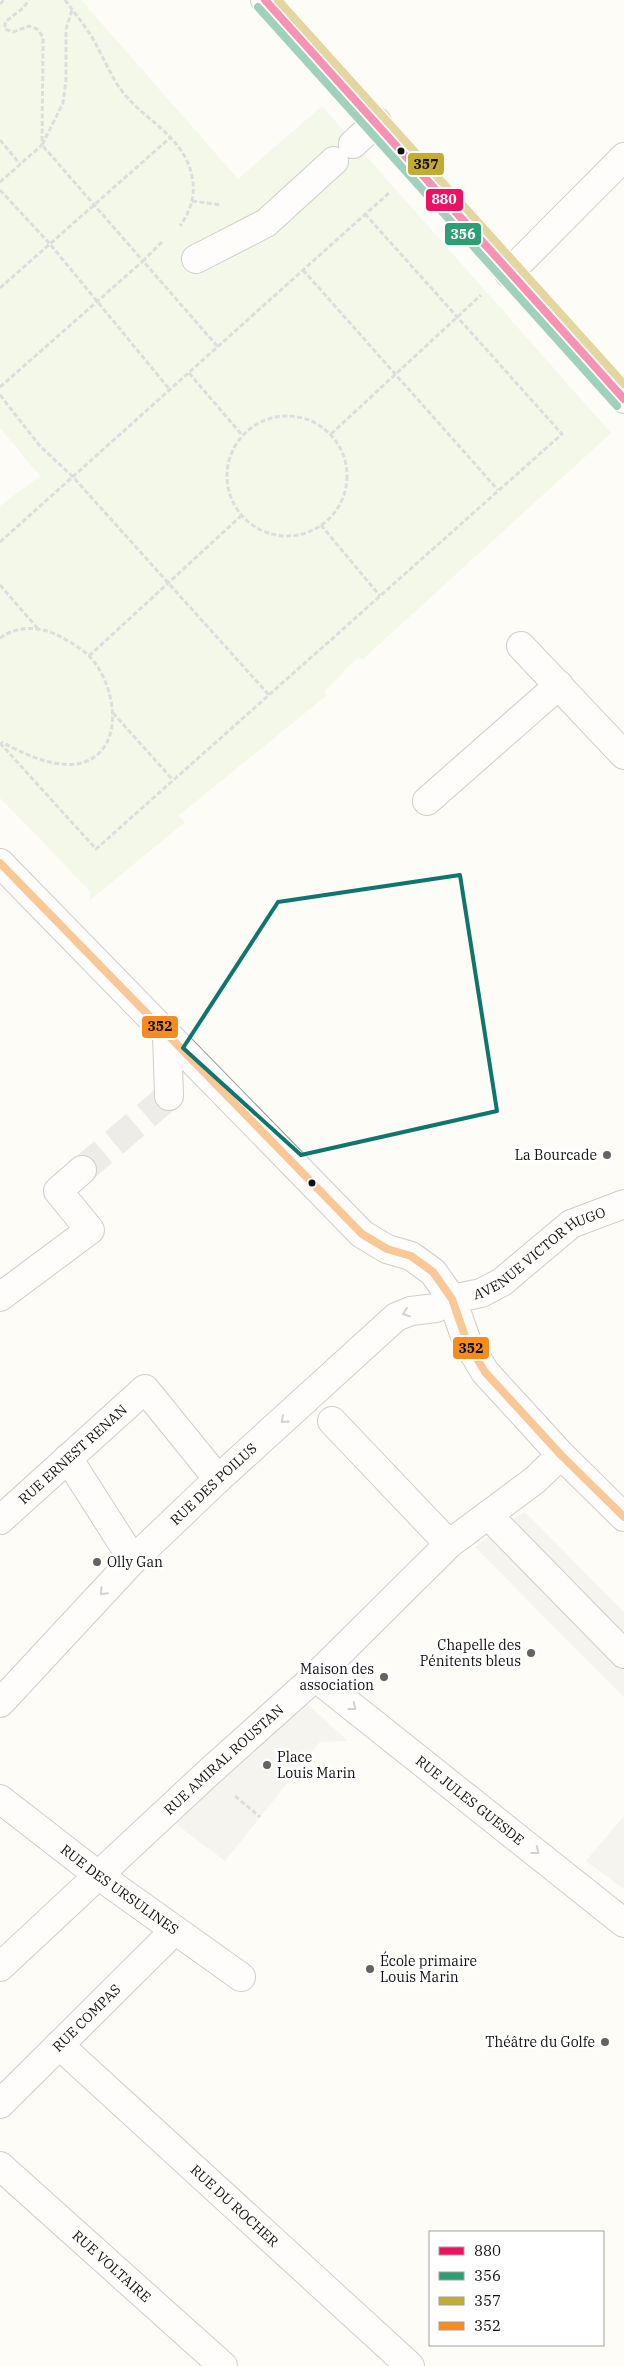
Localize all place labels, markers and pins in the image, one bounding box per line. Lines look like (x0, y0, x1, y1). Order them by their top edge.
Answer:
unlabelled marker (396, 146, 406, 156)
place label: La Bourcade (515, 1146, 597, 1164)
marker: La Bourcade (601, 1149, 613, 1161)
unlabelled marker (307, 1178, 317, 1188)
place label: Olly Gan (107, 1553, 163, 1571)
marker: Olly Gan (91, 1556, 103, 1568)
place label: Chapelle des Pénitents bleus (420, 1636, 521, 1670)
marker: Chapelle des Pénitents bleus (525, 1647, 537, 1659)
place label: Maison des association (299, 1660, 374, 1694)
marker: Maison des association (378, 1671, 390, 1683)
place label: Place Louis Marin (277, 1748, 356, 1782)
marker: Place Louis Marin (261, 1759, 273, 1771)
place label: École primaire Louis Marin (380, 1951, 477, 1986)
marker: École primaire Louis Marin (364, 1963, 376, 1975)
place label: Théâtre du Golfe (485, 2033, 595, 2051)
marker: Théâtre du Golfe (599, 2036, 611, 2048)

